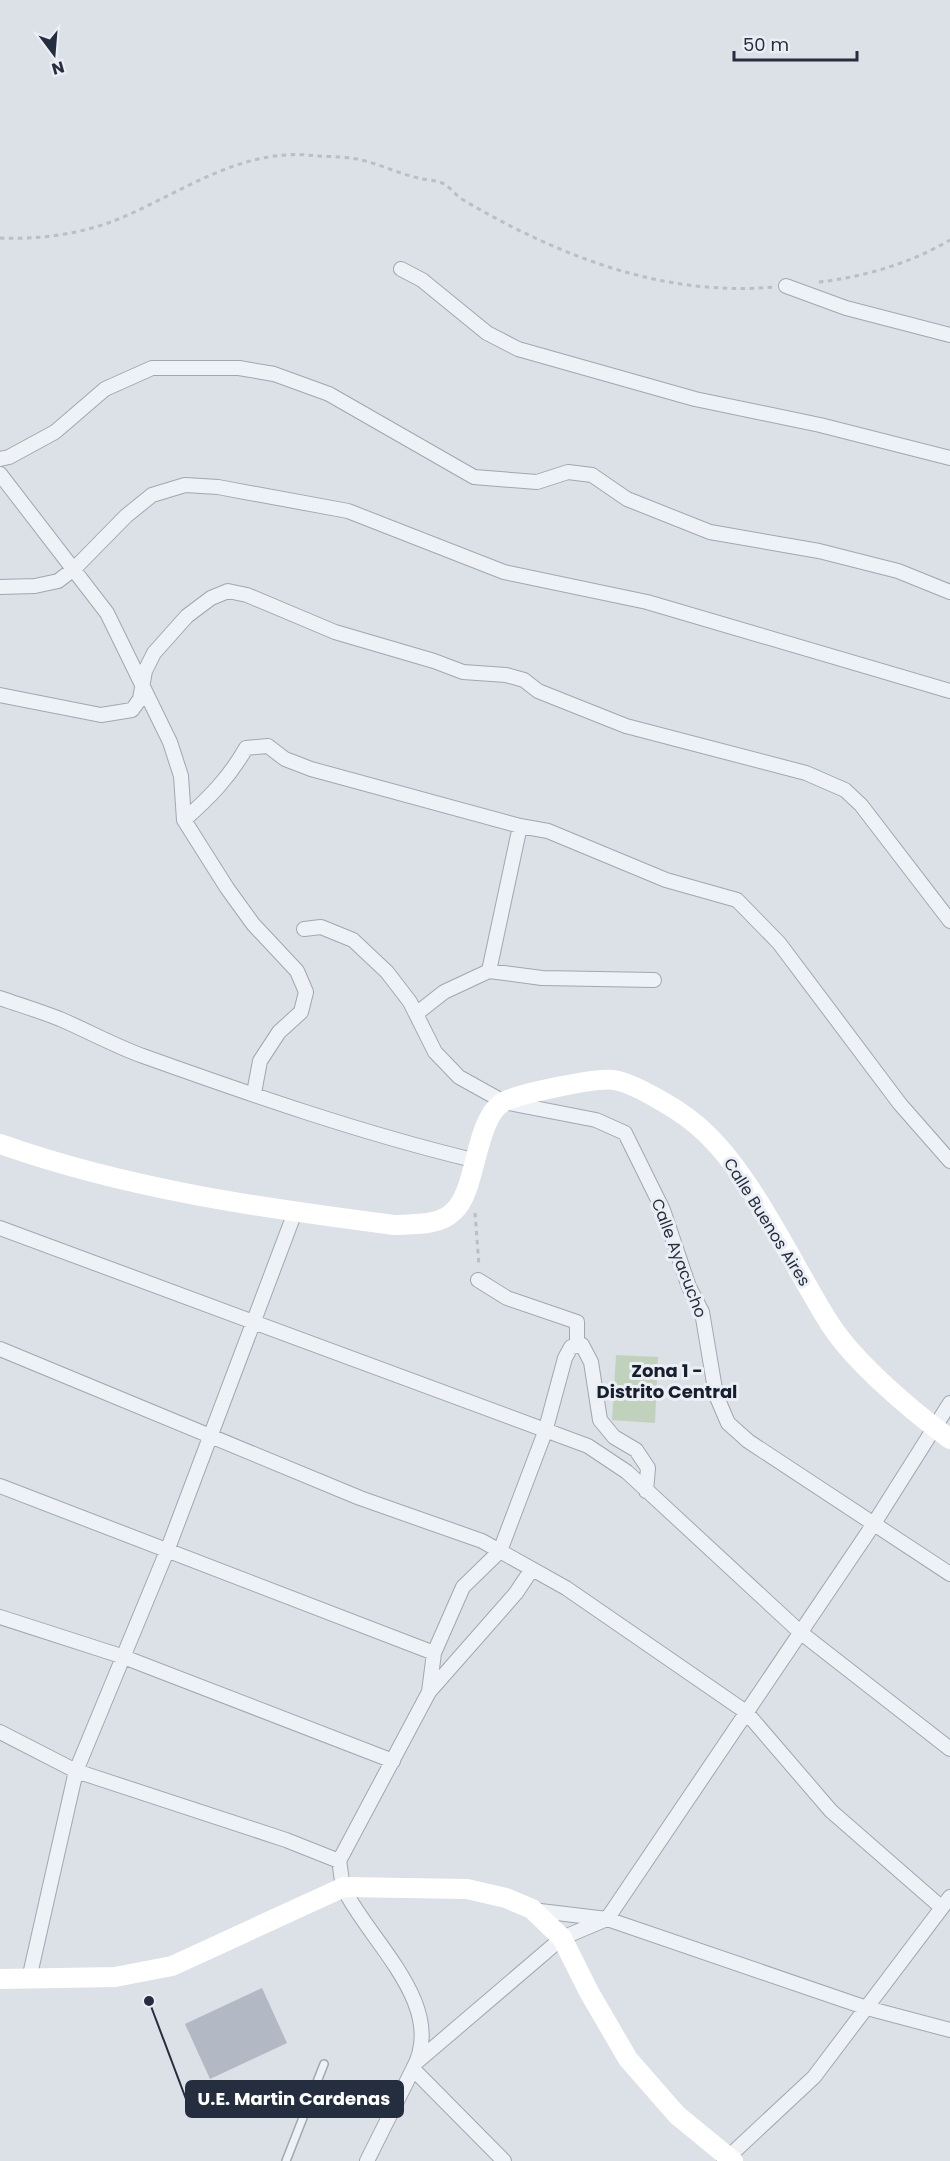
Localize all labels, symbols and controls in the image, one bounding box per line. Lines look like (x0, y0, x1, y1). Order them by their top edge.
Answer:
north arrow (24, 24, 84, 84)
scale bar (734, 24, 857, 62)
text: 50 m (743, 32, 789, 57)
text: N (49, 55, 67, 81)
street label: Calle Buenos Aires (718, 1153, 816, 1291)
street label: Calle Ayacucho (646, 1195, 712, 1321)
district label: Zona 1 - Distrito Central (597, 1358, 737, 1404)
callout: U.E. Martin Cardenas (186, 2081, 403, 2117)
text: U.E. Martin Cardenas (198, 2086, 390, 2111)

